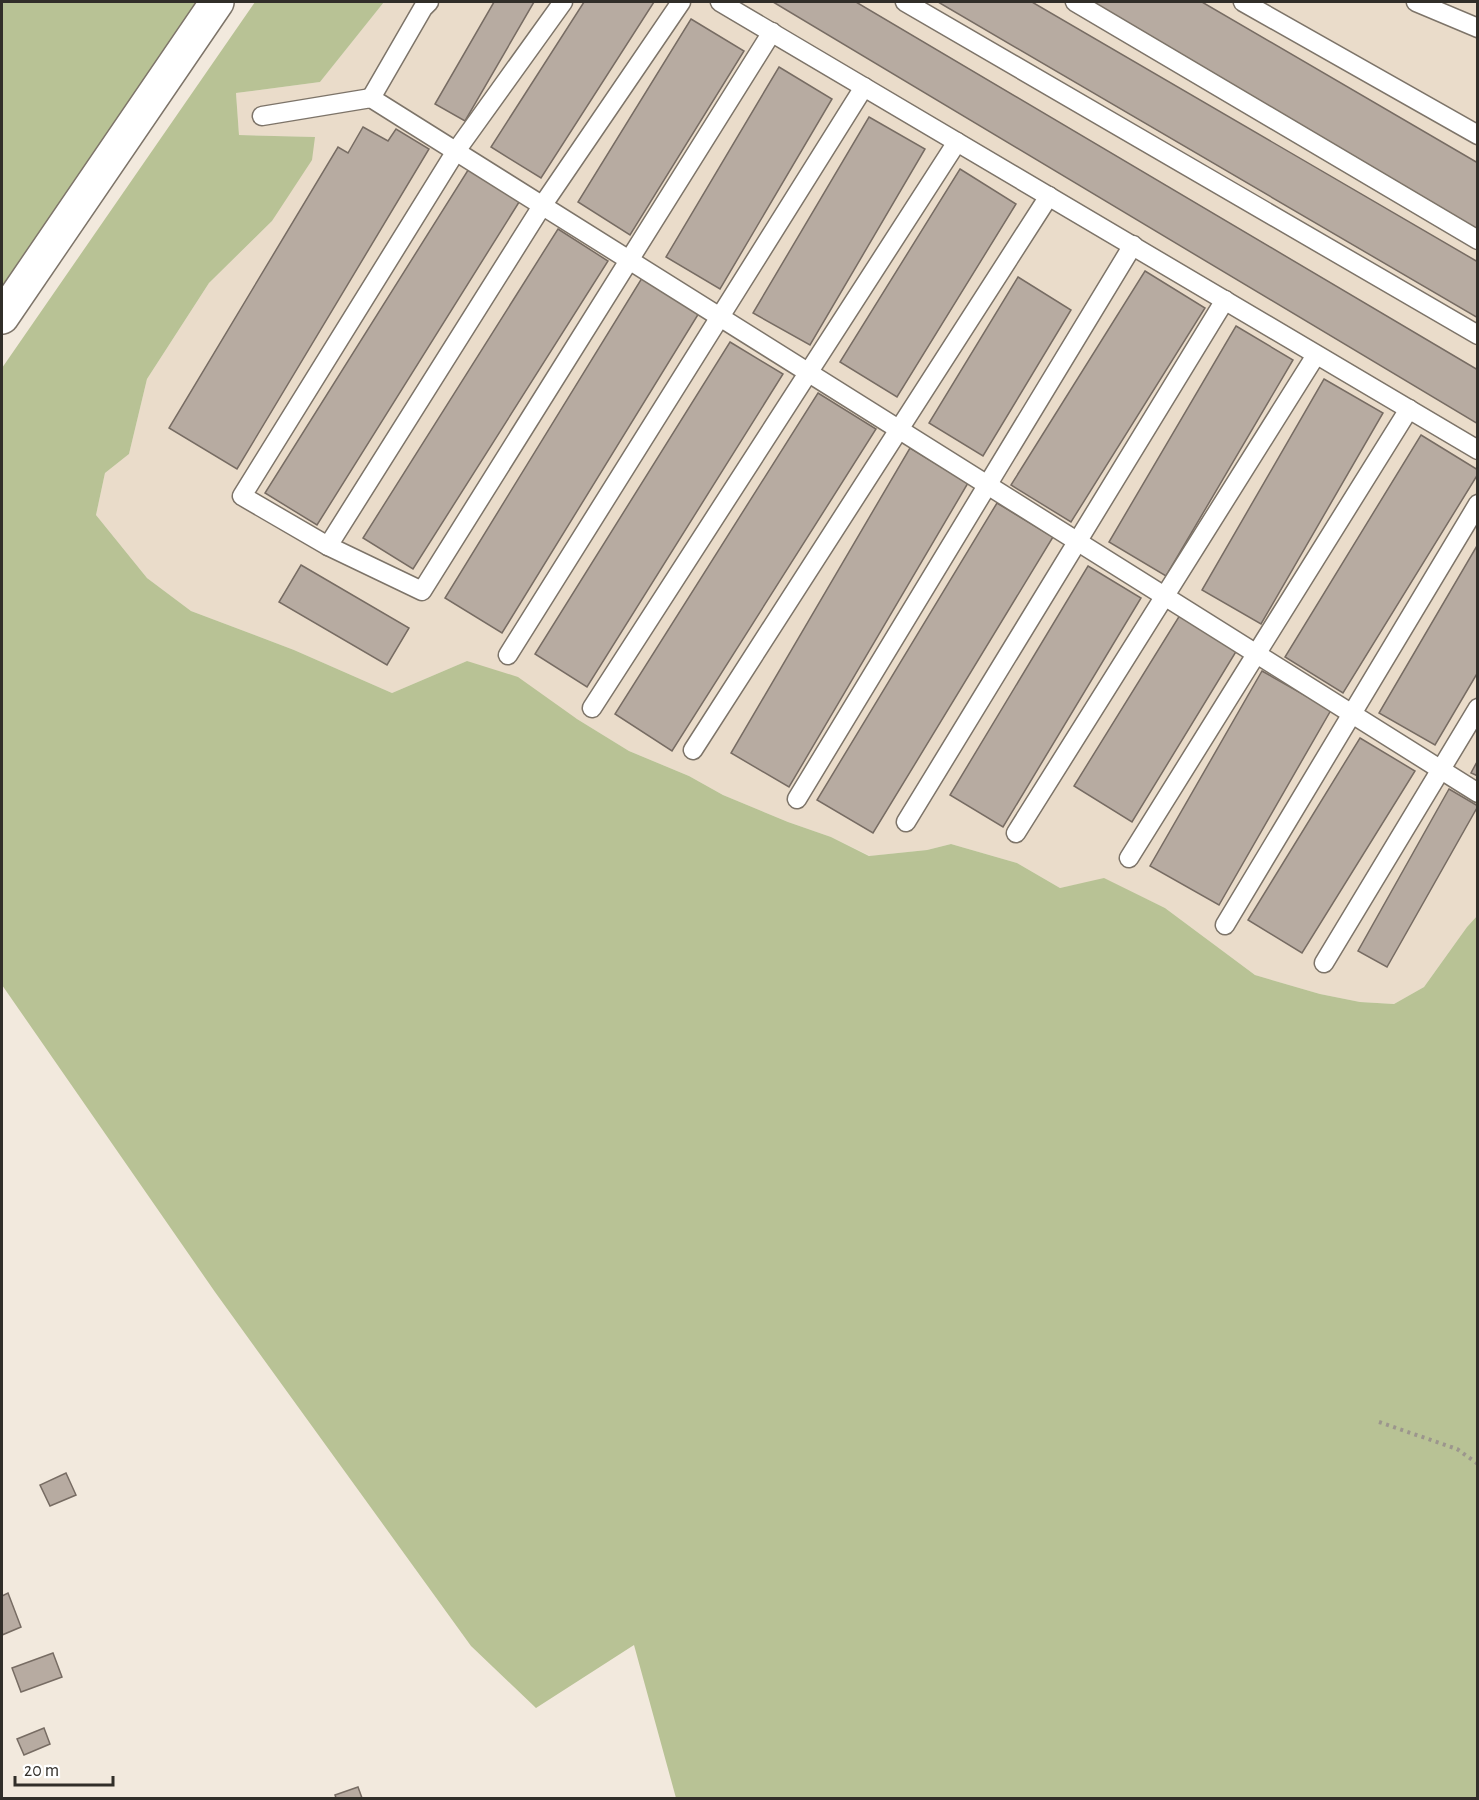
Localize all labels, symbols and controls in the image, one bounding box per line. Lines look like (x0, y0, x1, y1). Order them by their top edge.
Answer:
scale bar (15, 1749, 112, 1787)
text: 20 m (24, 1762, 59, 1780)

